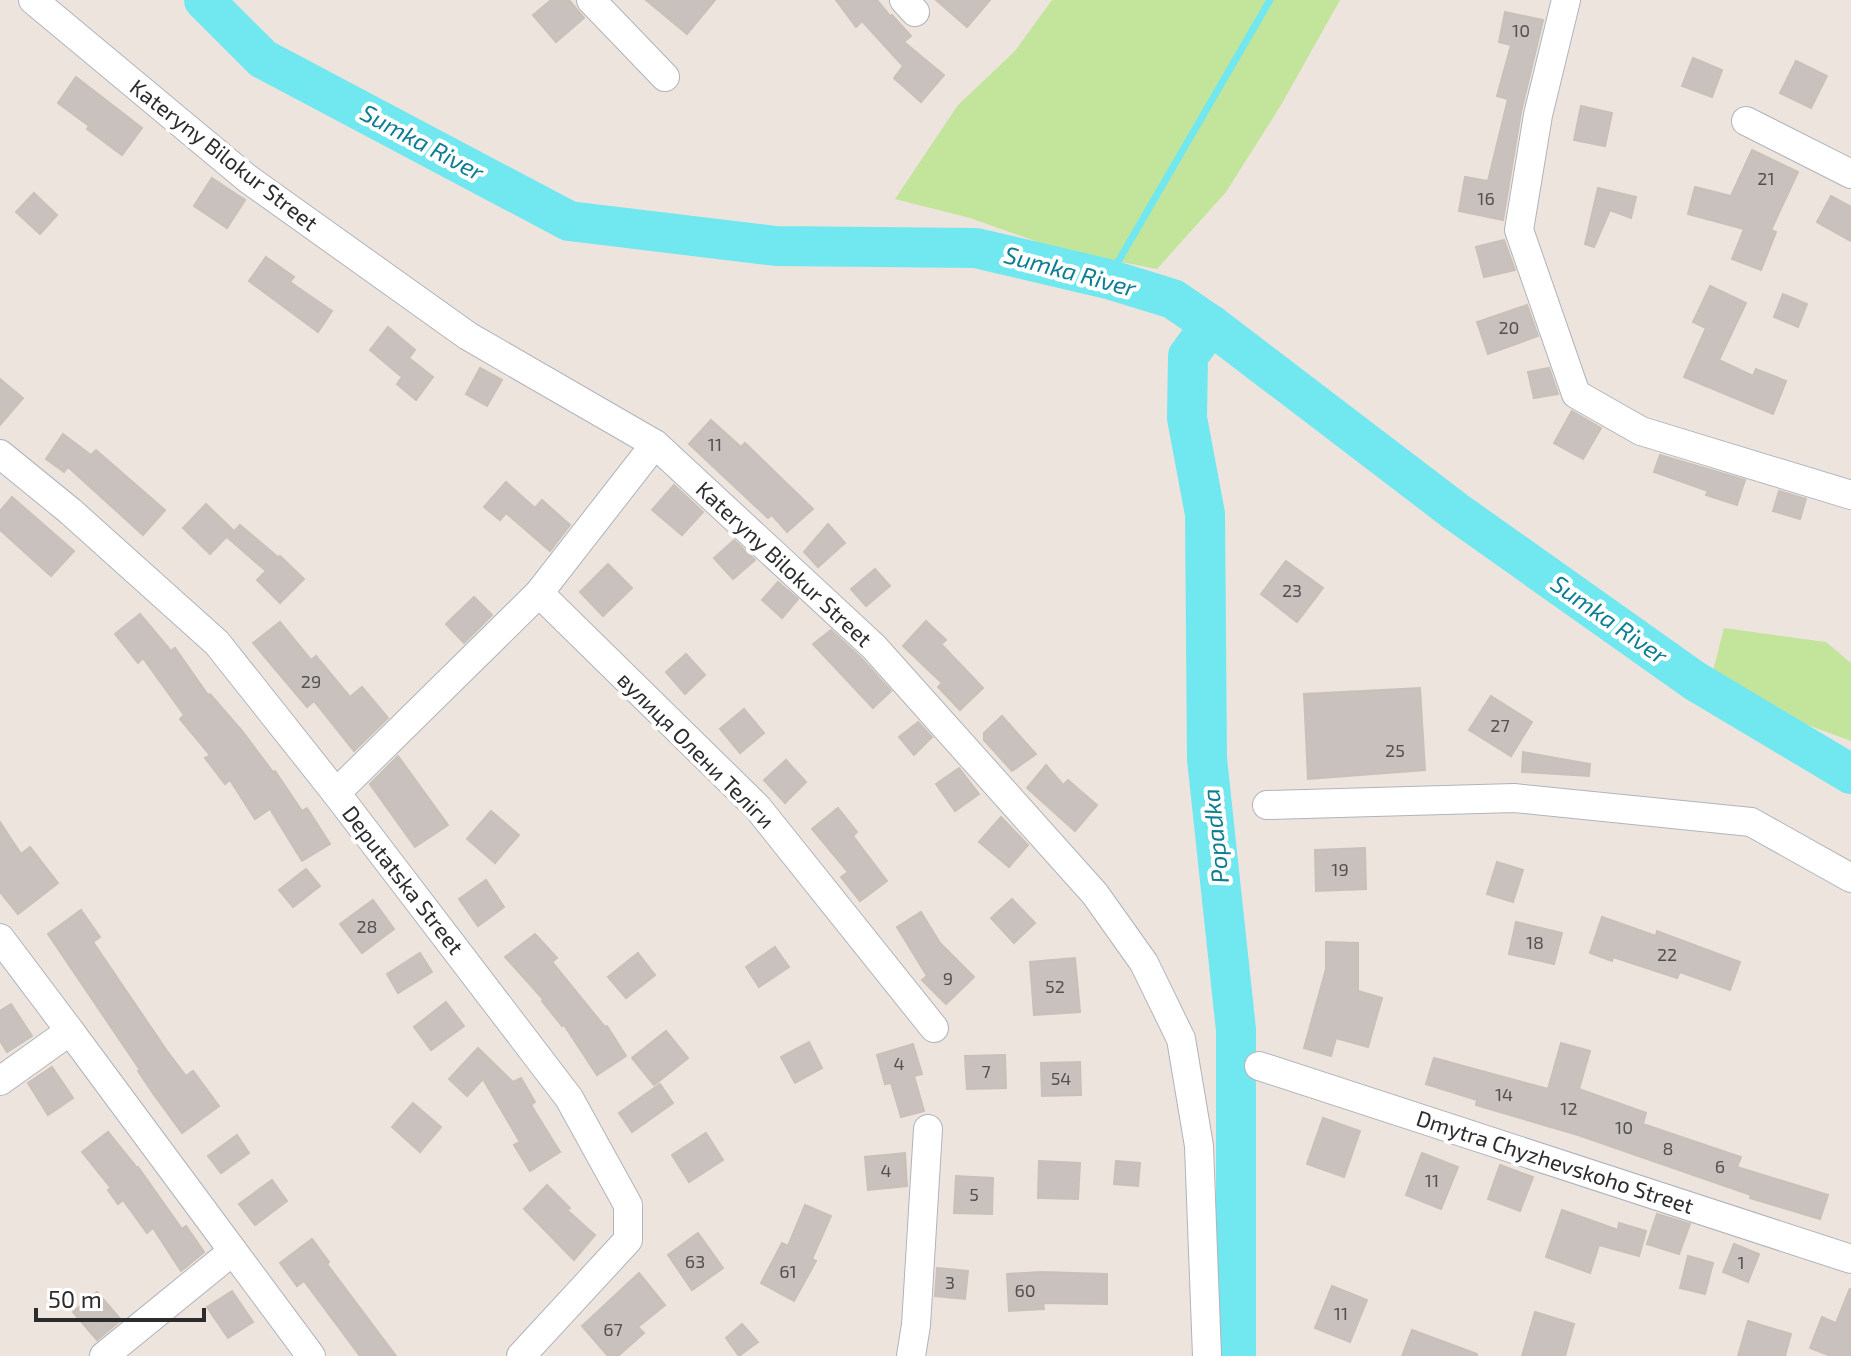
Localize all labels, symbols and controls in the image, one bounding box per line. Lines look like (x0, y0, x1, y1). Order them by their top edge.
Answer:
house number: 10 (1512, 19, 1530, 41)
street label: Kateryny Bilokur Street (126, 73, 324, 236)
water label: Sumka River (356, 97, 490, 186)
house number: 21 (1757, 167, 1775, 189)
house number: 16 (1477, 187, 1495, 209)
water label: Sumka River (1001, 239, 1140, 302)
house number: 20 (1499, 316, 1519, 338)
house number: 11 (708, 433, 722, 455)
street label: Kateryny Bilokur Street (691, 475, 878, 651)
water label: Sumka River (1546, 568, 1674, 670)
house number: 23 (1282, 579, 1302, 601)
street label: вулиця Олени Теліги (612, 666, 780, 834)
house number: 29 (301, 670, 321, 692)
house number: 27 (1490, 714, 1510, 736)
house number: 25 (1385, 739, 1405, 761)
water label: Popadka (1195, 787, 1234, 885)
street label: Deputatska Street (338, 800, 470, 959)
house number: 19 (1331, 858, 1349, 880)
house number: 28 (356, 915, 378, 937)
house number: 18 (1526, 931, 1544, 953)
house number: 22 (1657, 943, 1677, 965)
house number: 9 (943, 967, 953, 989)
house number: 52 (1045, 975, 1065, 997)
house number: 4 (893, 1052, 905, 1074)
house number: 7 (981, 1060, 991, 1082)
house number: 54 (1051, 1067, 1071, 1089)
house number: 14 (1495, 1083, 1513, 1105)
house number: 12 (1560, 1097, 1578, 1119)
street label: Dmytra Chyzhevskoho Street (1413, 1104, 1697, 1218)
house number: 10 (1615, 1116, 1633, 1138)
house number: 8 (1663, 1137, 1673, 1159)
house number: 6 (1715, 1155, 1725, 1177)
house number: 4 (880, 1159, 892, 1181)
house number: 11 (1425, 1169, 1439, 1191)
house number: 5 (969, 1183, 979, 1205)
house number: 63 (685, 1250, 705, 1272)
house number: 1 (1737, 1251, 1745, 1273)
house number: 61 (779, 1260, 797, 1282)
house number: 3 (945, 1271, 955, 1293)
scale bar (36, 1272, 204, 1322)
house number: 60 (1014, 1279, 1036, 1301)
text: 50 m (48, 1284, 102, 1313)
house number: 11 (1334, 1302, 1348, 1324)
house number: 67 (603, 1318, 623, 1340)

